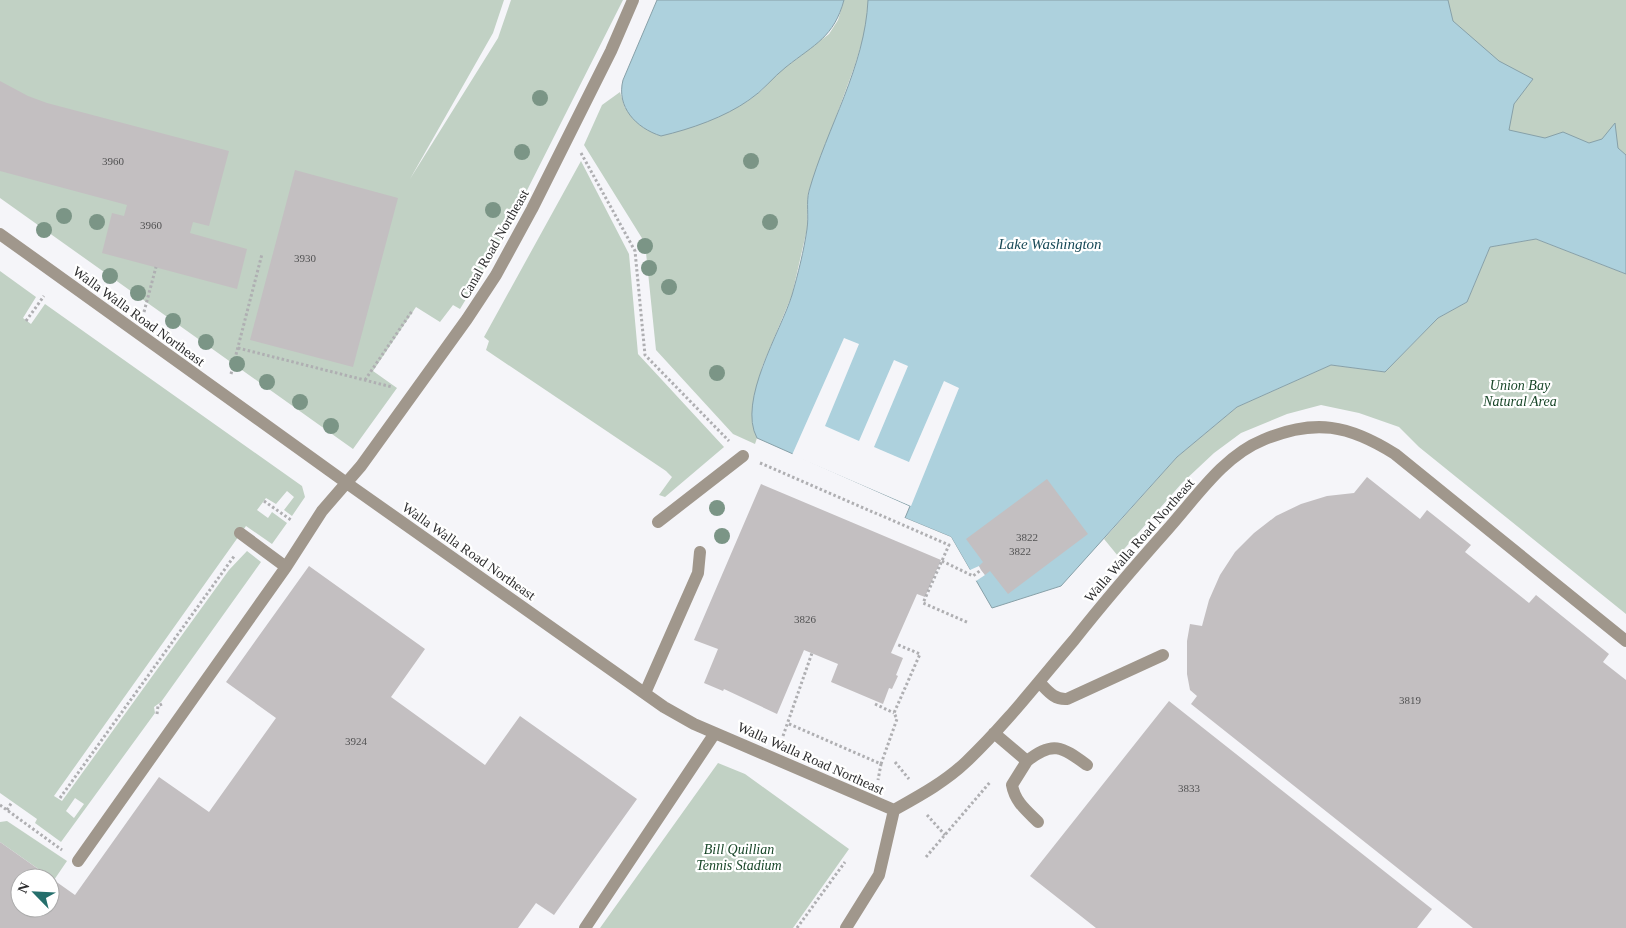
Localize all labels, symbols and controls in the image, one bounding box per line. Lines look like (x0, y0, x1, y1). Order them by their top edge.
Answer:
house number: 3960 (102, 155, 125, 167)
street label: Canal Road Northeast (457, 187, 532, 302)
house number: 3960 (140, 219, 163, 231)
water label: Lake Washington (997, 236, 1102, 252)
house number: 3930 (294, 252, 317, 264)
street label: Walla Walla Road Northeast (70, 264, 207, 369)
park label: Union Bay Natural Area (1482, 378, 1557, 409)
street label: Walla Walla Road Northeast (1082, 475, 1197, 605)
street label: Walla Walla Road Northeast (399, 500, 538, 603)
house number: 3822 (1016, 531, 1038, 543)
house number: 3822 (1009, 545, 1031, 557)
house number: 3826 (794, 613, 817, 625)
house number: 3819 (1399, 694, 1422, 706)
street label: Walla Walla Road Northeast (735, 719, 886, 798)
house number: 3924 (345, 735, 368, 747)
house number: 3833 (1178, 782, 1201, 794)
park label: Bill Quillian Tennis Stadium (696, 842, 782, 873)
north arrow (10, 868, 60, 918)
text: N (15, 880, 32, 896)

